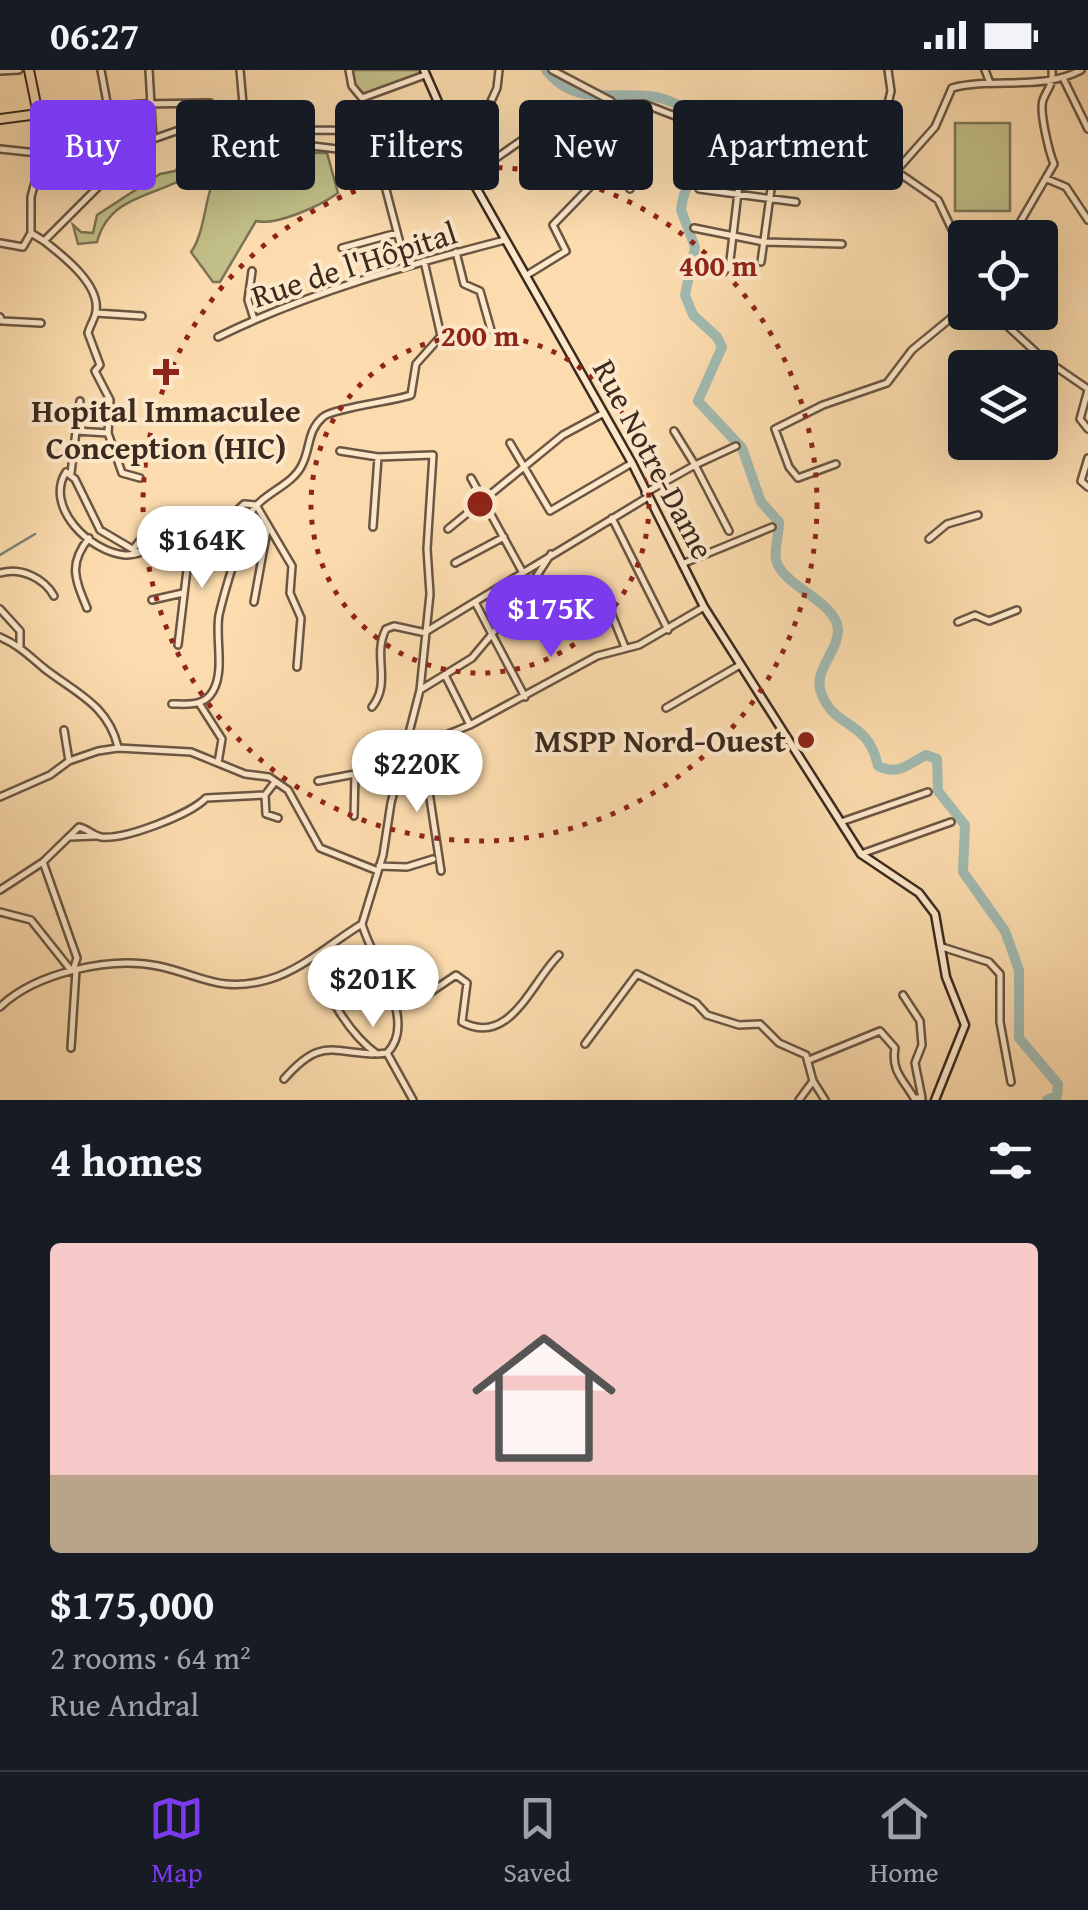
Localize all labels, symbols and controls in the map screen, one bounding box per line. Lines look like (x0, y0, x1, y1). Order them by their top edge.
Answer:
text: 06:27 (50, 7, 140, 63)
chip: Buy (30, 100, 156, 190)
chip: Rent (176, 100, 315, 190)
chip: Filters (335, 100, 499, 190)
chip: New (519, 100, 653, 190)
chip: Apartment (673, 100, 903, 190)
street label: Rue de l'Hôpital (245, 209, 463, 319)
map controls (948, 220, 1058, 460)
button: locate (948, 220, 1058, 330)
text: 400 m (679, 243, 758, 287)
text: 200 m (441, 313, 520, 357)
button: layers (948, 350, 1058, 460)
street label: Rue Notre-Dame (581, 351, 727, 567)
marker: Hopital Immaculee Conception (HIC) (153, 359, 179, 385)
place label: Hopital Immaculee Conception (HIC) (31, 387, 301, 471)
centre of rings (462, 486, 498, 522)
pin: $164K (132, 506, 272, 591)
text: $164K (159, 515, 245, 562)
pin: $175K (481, 575, 621, 660)
text: $175K (508, 584, 594, 631)
place label: MSPP Nord-Ouest (535, 717, 786, 764)
marker: MSPP Nord-Ouest (795, 729, 817, 751)
pin: $220K (347, 730, 487, 815)
text: $220K (374, 739, 460, 786)
pin: $201K (303, 945, 443, 1030)
text: $201K (330, 954, 416, 1001)
text: 4 homes (50, 1130, 203, 1191)
icon: filters (983, 1133, 1038, 1188)
icon: home (454, 1308, 634, 1488)
text: $175,000 (50, 1573, 214, 1634)
text: 2 rooms · 64 m² (50, 1634, 251, 1681)
text: Rue Andral (50, 1681, 199, 1728)
tab: Map (149, 1791, 204, 1892)
tab: Saved (503, 1791, 571, 1892)
tab: Home (870, 1791, 939, 1892)

